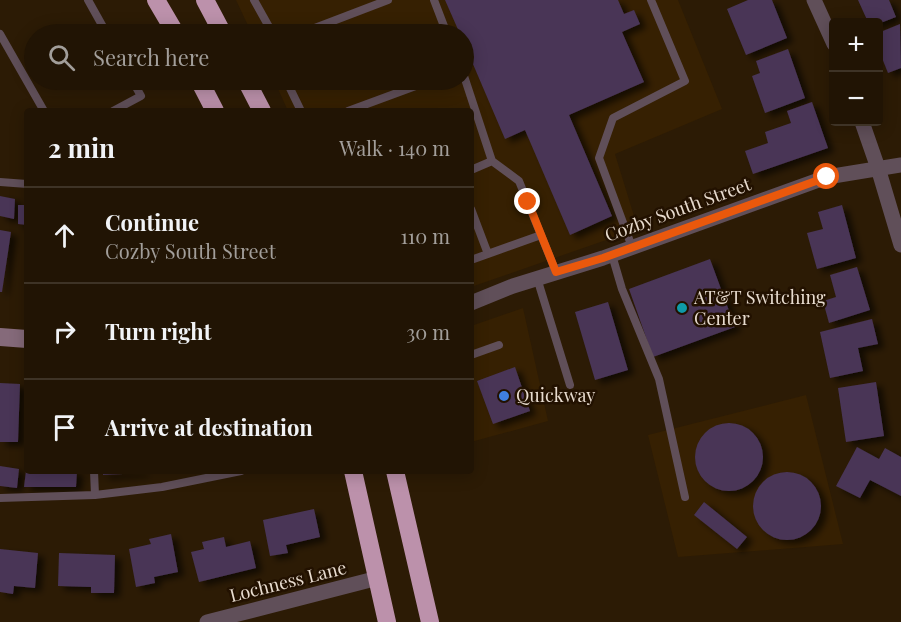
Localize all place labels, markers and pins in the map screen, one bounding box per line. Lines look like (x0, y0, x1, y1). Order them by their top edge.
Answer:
place label: AT&T Switching Center (693, 285, 826, 330)
marker: AT&T Switching Center (675, 301, 689, 315)
place label: Quickway (516, 383, 595, 407)
marker: Quickway (497, 389, 511, 403)

